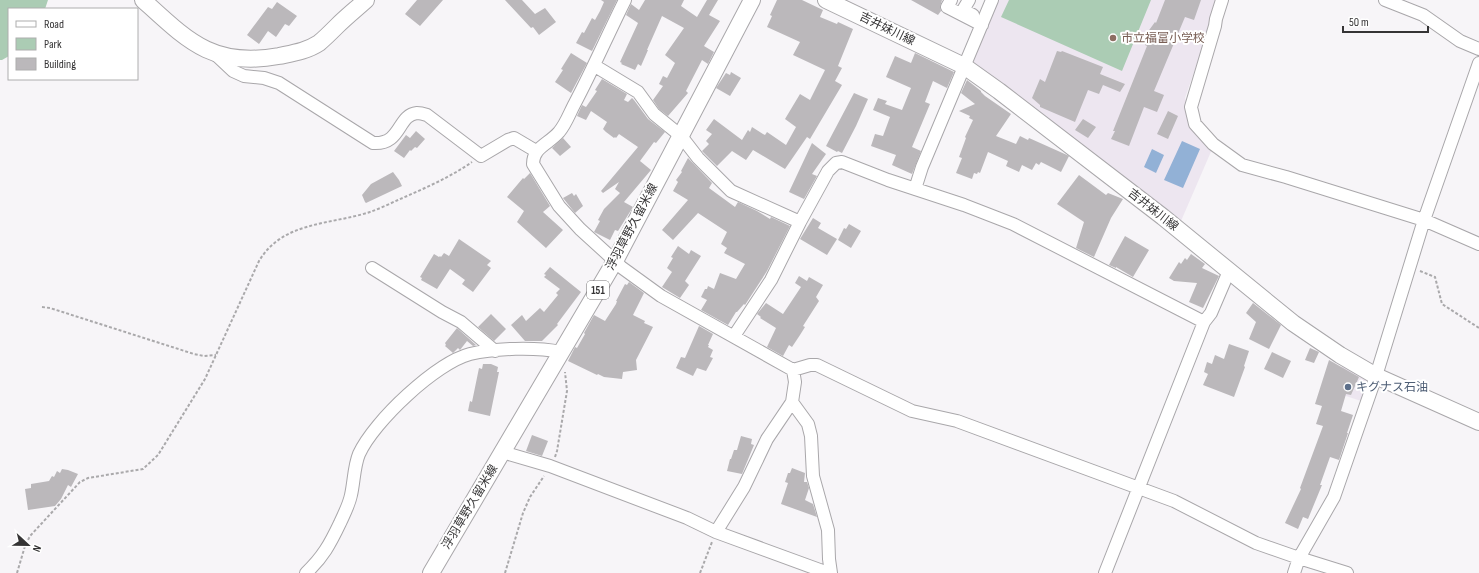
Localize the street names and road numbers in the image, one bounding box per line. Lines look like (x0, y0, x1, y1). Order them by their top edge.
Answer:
street label: 吉井妹川線 (857, 9, 917, 49)
street label: 浮羽草野久留米線 (603, 181, 661, 273)
street label: 吉井妹川線 (1125, 186, 1181, 234)
road number: 151 (587, 281, 609, 299)
street label: 浮羽草野久留米線 (439, 462, 501, 552)

